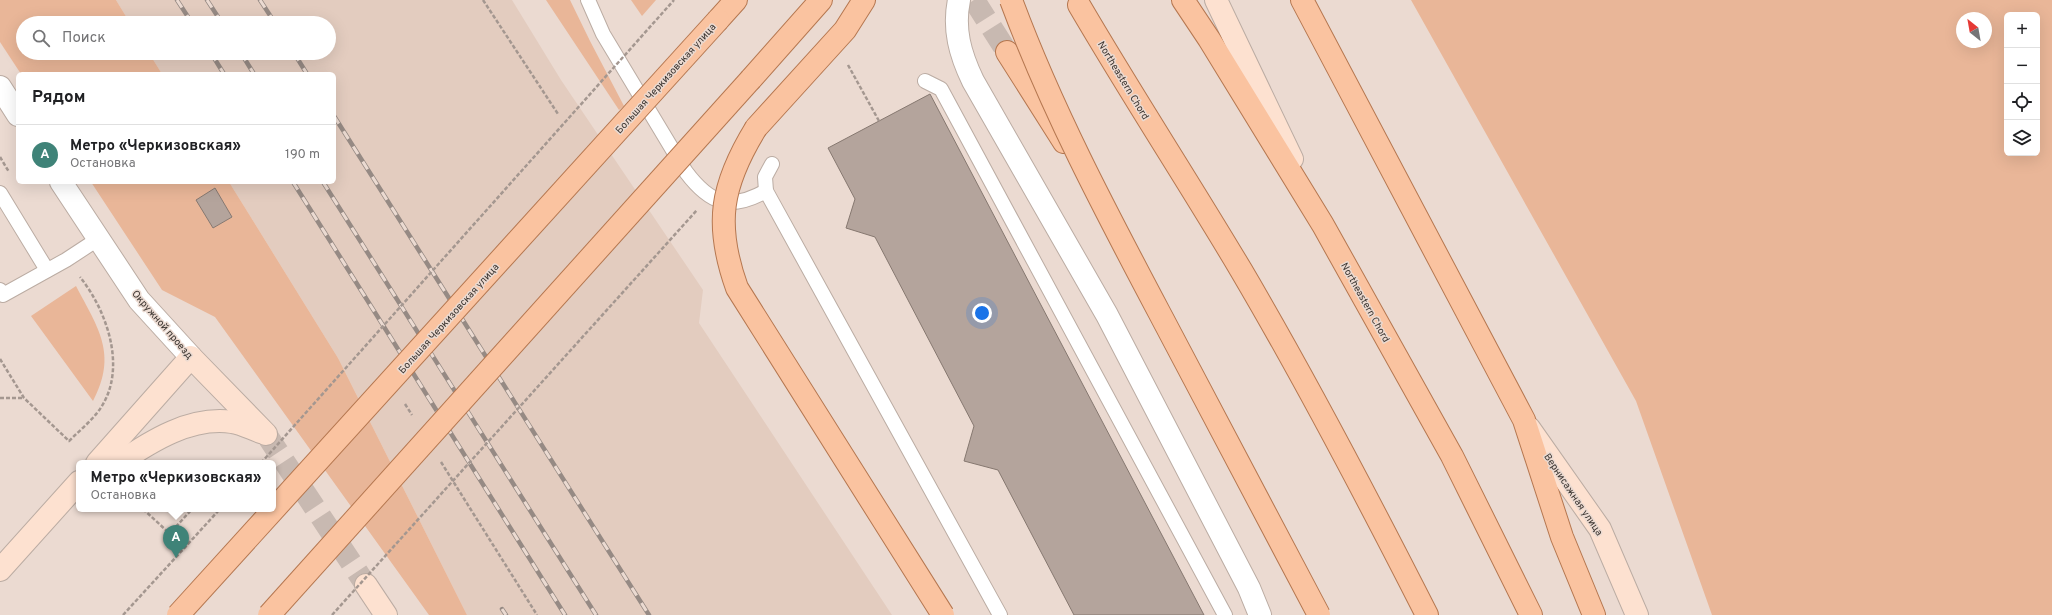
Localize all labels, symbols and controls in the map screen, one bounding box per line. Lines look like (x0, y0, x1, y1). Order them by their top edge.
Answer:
north arrow (1956, 12, 1992, 48)
map controls (2004, 12, 2040, 156)
button: + (2004, 12, 2040, 48)
search box (16, 16, 336, 60)
street label: Большая Черкизовская улица (613, 21, 719, 137)
icon: search (30, 27, 52, 49)
text: Поиск (62, 29, 106, 48)
street label: Northeastern Chord (1094, 39, 1151, 122)
button: − (2004, 48, 2040, 84)
button: locate (2004, 84, 2040, 120)
text: Рядом (32, 87, 85, 109)
button: layers (2004, 120, 2040, 156)
text: Метро «Черкизовская» (70, 137, 241, 156)
text: A (40, 147, 50, 163)
text: 190 m (285, 147, 320, 163)
text: Остановка (70, 156, 136, 172)
street label: Большая Черкизовская улица (396, 261, 502, 377)
street label: Northeastern Chord (1337, 261, 1392, 345)
street label: Окружной проезд (128, 288, 196, 362)
your location (972, 303, 992, 323)
street label: Вернисажная улица (1540, 451, 1605, 539)
popup (76, 460, 276, 512)
text: Метро «Черкизовская» (91, 469, 261, 488)
text: Остановка (91, 488, 156, 504)
pin: A (163, 525, 189, 558)

